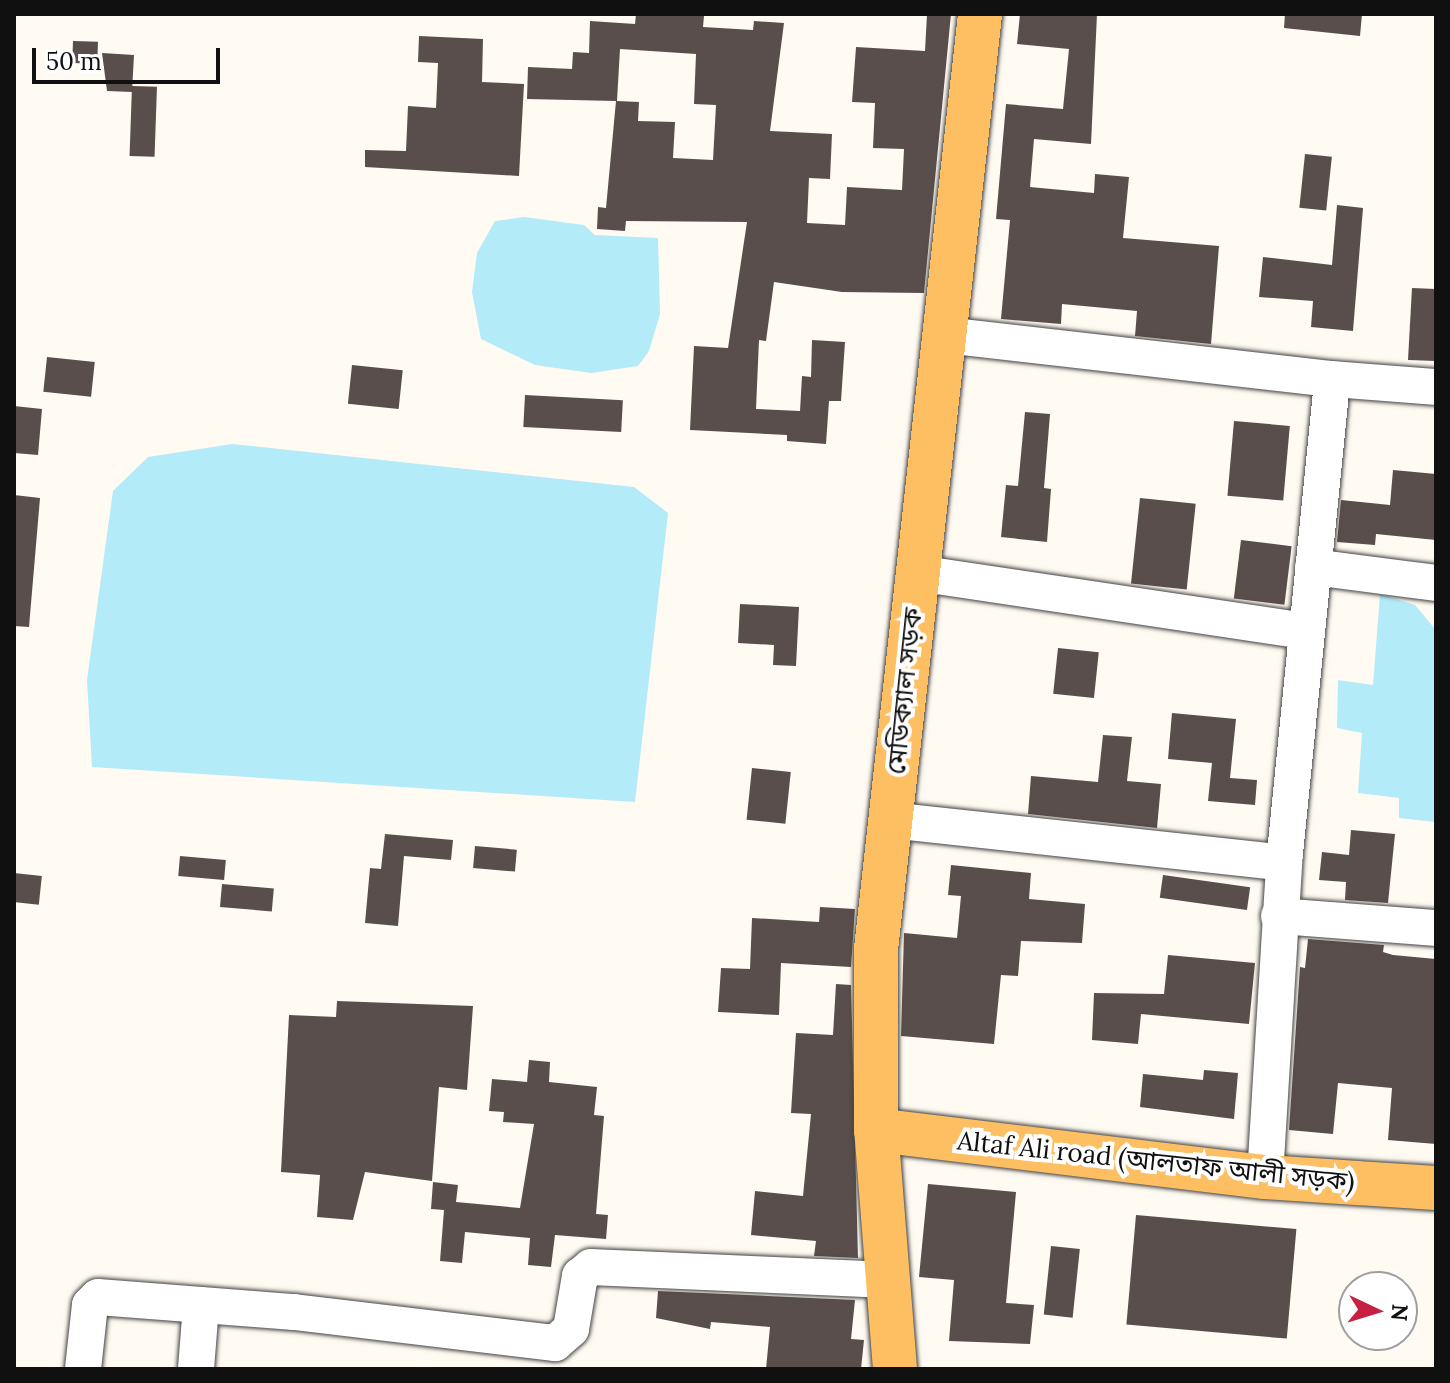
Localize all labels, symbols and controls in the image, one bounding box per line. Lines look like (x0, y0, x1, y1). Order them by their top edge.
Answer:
scale bar (36, 32, 224, 82)
text: 50 m (46, 46, 102, 77)
street label: মেডিক্যাল সড়ক (880, 606, 928, 776)
street label: Altaf Ali road (আলতাফ আলী সড়ক) (956, 1125, 1356, 1197)
north arrow (1338, 1271, 1418, 1351)
text: N (1385, 1303, 1415, 1322)

